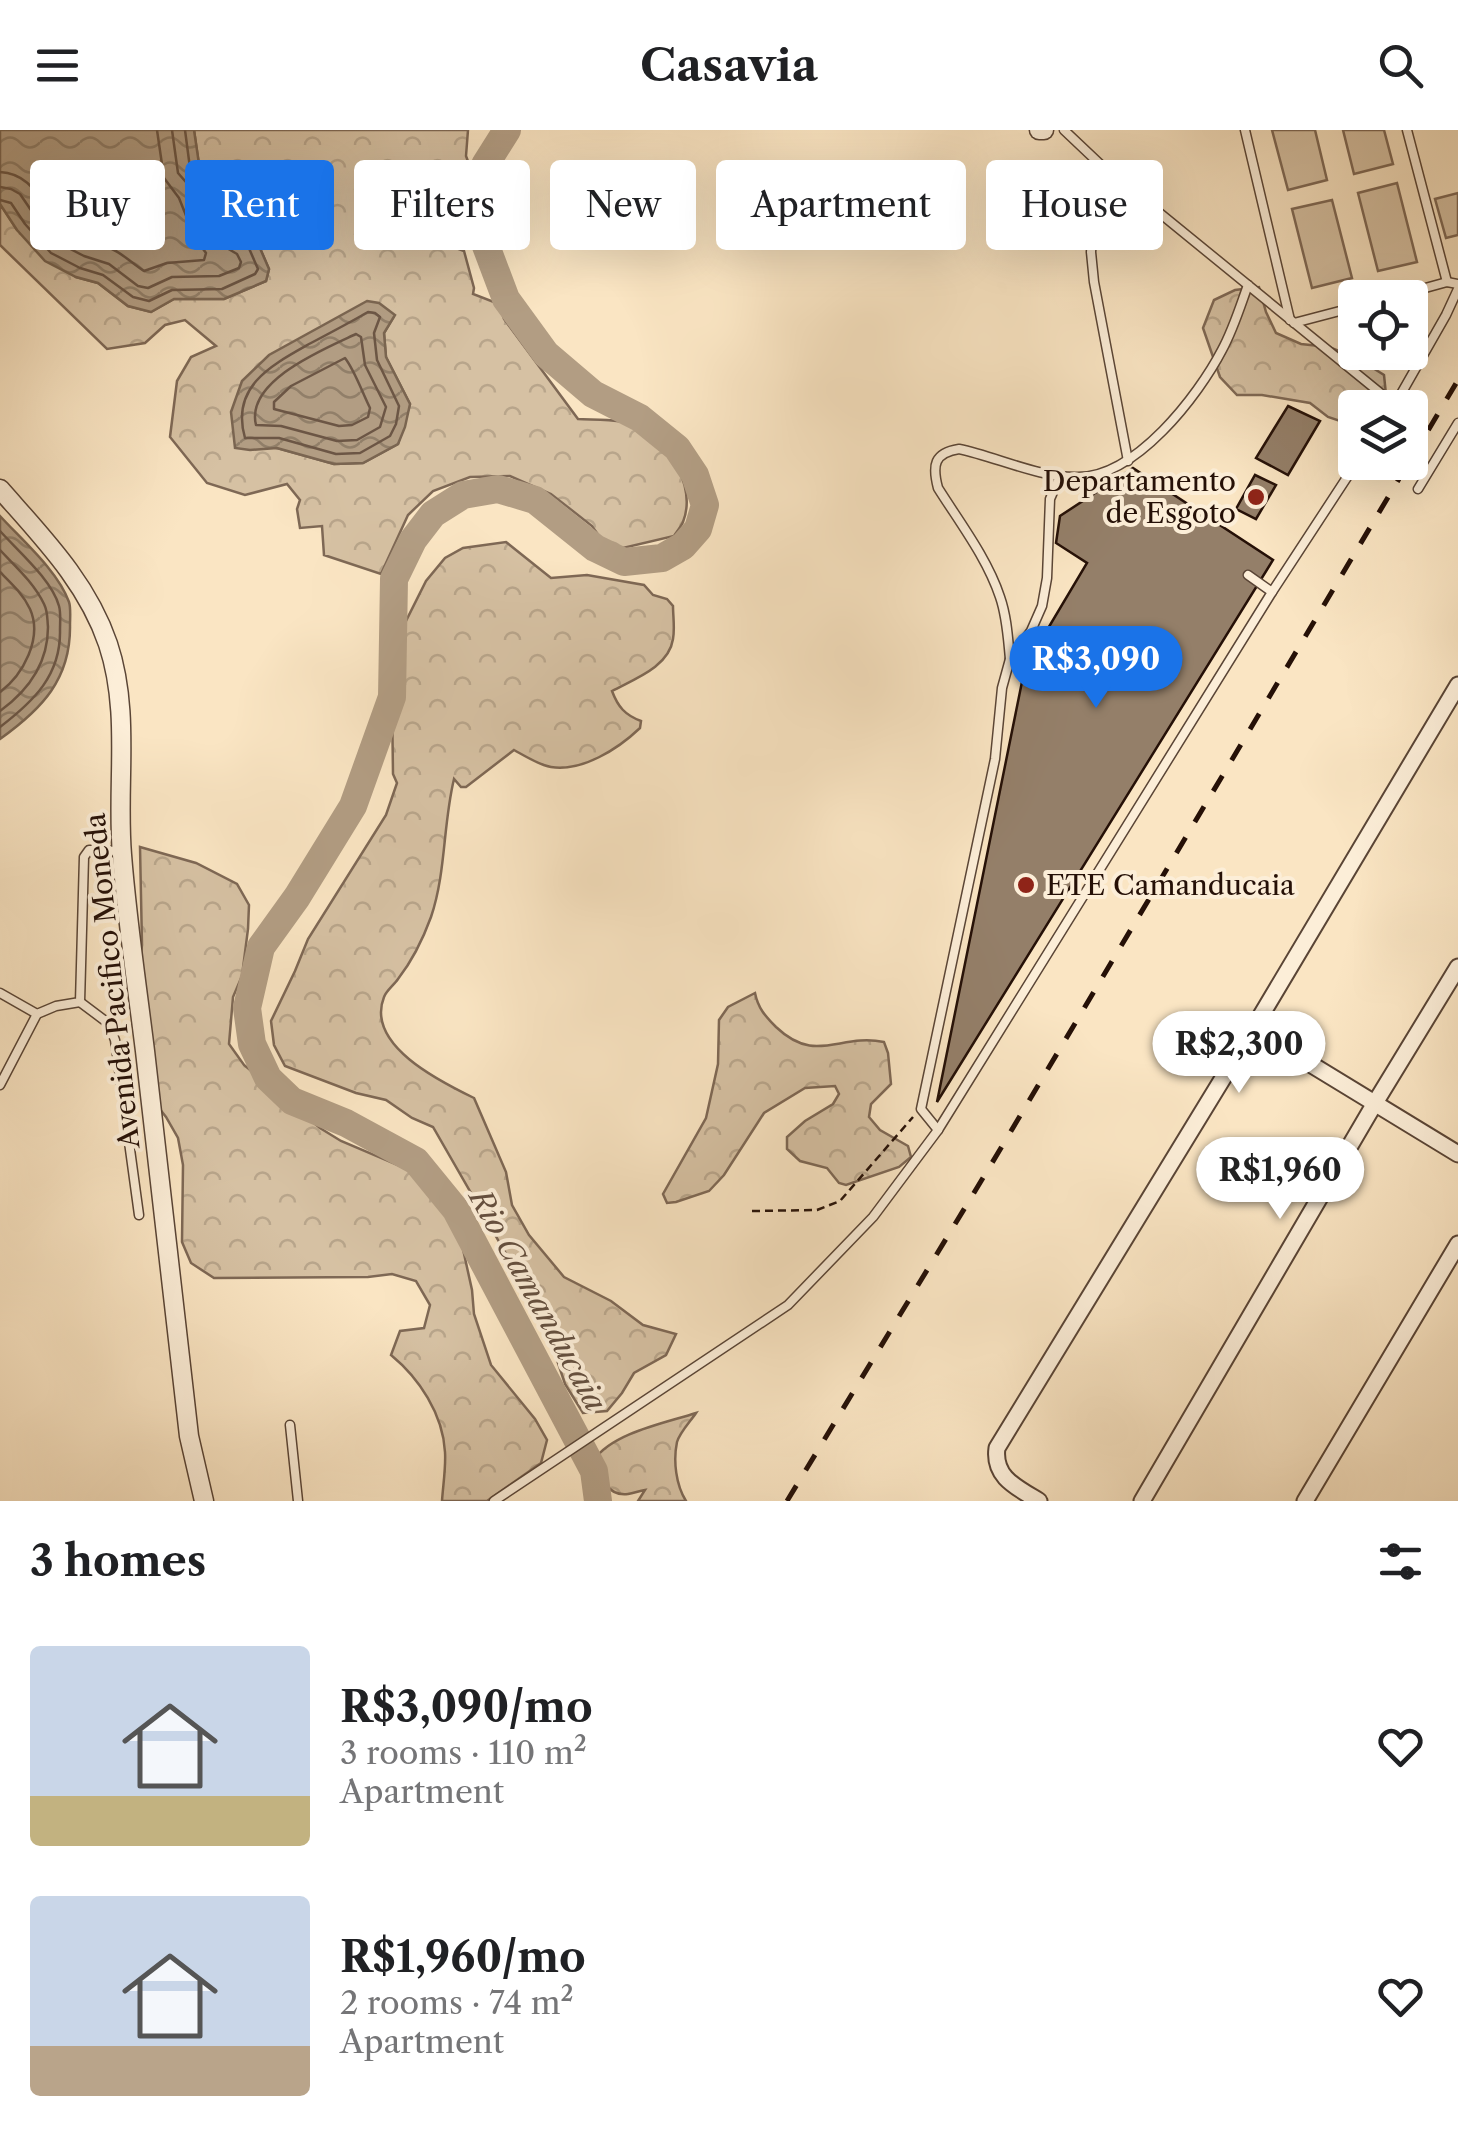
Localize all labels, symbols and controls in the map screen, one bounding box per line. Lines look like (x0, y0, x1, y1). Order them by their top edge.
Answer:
text: Casavia (640, 37, 818, 93)
icon: menu (30, 38, 85, 93)
icon: search (1373, 38, 1428, 93)
chip: Buy (30, 160, 165, 250)
chip: Rent (185, 160, 334, 250)
chip: Filters (354, 160, 530, 250)
chip: New (550, 160, 696, 250)
chip: Apartment (716, 160, 966, 250)
chip: House (986, 160, 1163, 250)
map controls (1338, 280, 1428, 480)
button: locate (1338, 280, 1428, 370)
button: layers (1338, 390, 1428, 480)
place label: Departamento de Esgoto (1043, 464, 1236, 530)
marker: Departamento de Esgoto (1245, 486, 1267, 508)
pin: R$3,090 (1004, 626, 1188, 711)
text: R$3,090 (1032, 639, 1160, 678)
street label: Avenida Pacifico Moneda (77, 811, 147, 1151)
place label: ETE Camanducaia (1046, 868, 1295, 902)
marker: ETE Camanducaia (1015, 874, 1037, 896)
pin: R$2,300 (1147, 1011, 1331, 1096)
text: R$2,300 (1174, 1024, 1304, 1063)
pin: R$1,960 (1188, 1137, 1372, 1222)
text: R$1,960 (1218, 1150, 1342, 1189)
water label: Rio Camanducaia (461, 1181, 614, 1418)
icon: filters (1373, 1534, 1428, 1589)
text: 3 homes (30, 1535, 206, 1587)
text: R$3,090/mo (340, 1681, 593, 1733)
icon: home (110, 1686, 230, 1806)
icon: heart (1373, 1719, 1428, 1774)
text: 3 rooms · 110 m² (340, 1733, 587, 1772)
text: Apartment (340, 1772, 504, 1811)
text: R$1,960/mo (340, 1931, 586, 1983)
icon: home (110, 1936, 230, 2056)
icon: heart (1373, 1969, 1428, 2024)
text: 2 rooms · 74 m² (340, 1983, 574, 2022)
text: Apartment (340, 2022, 504, 2061)

